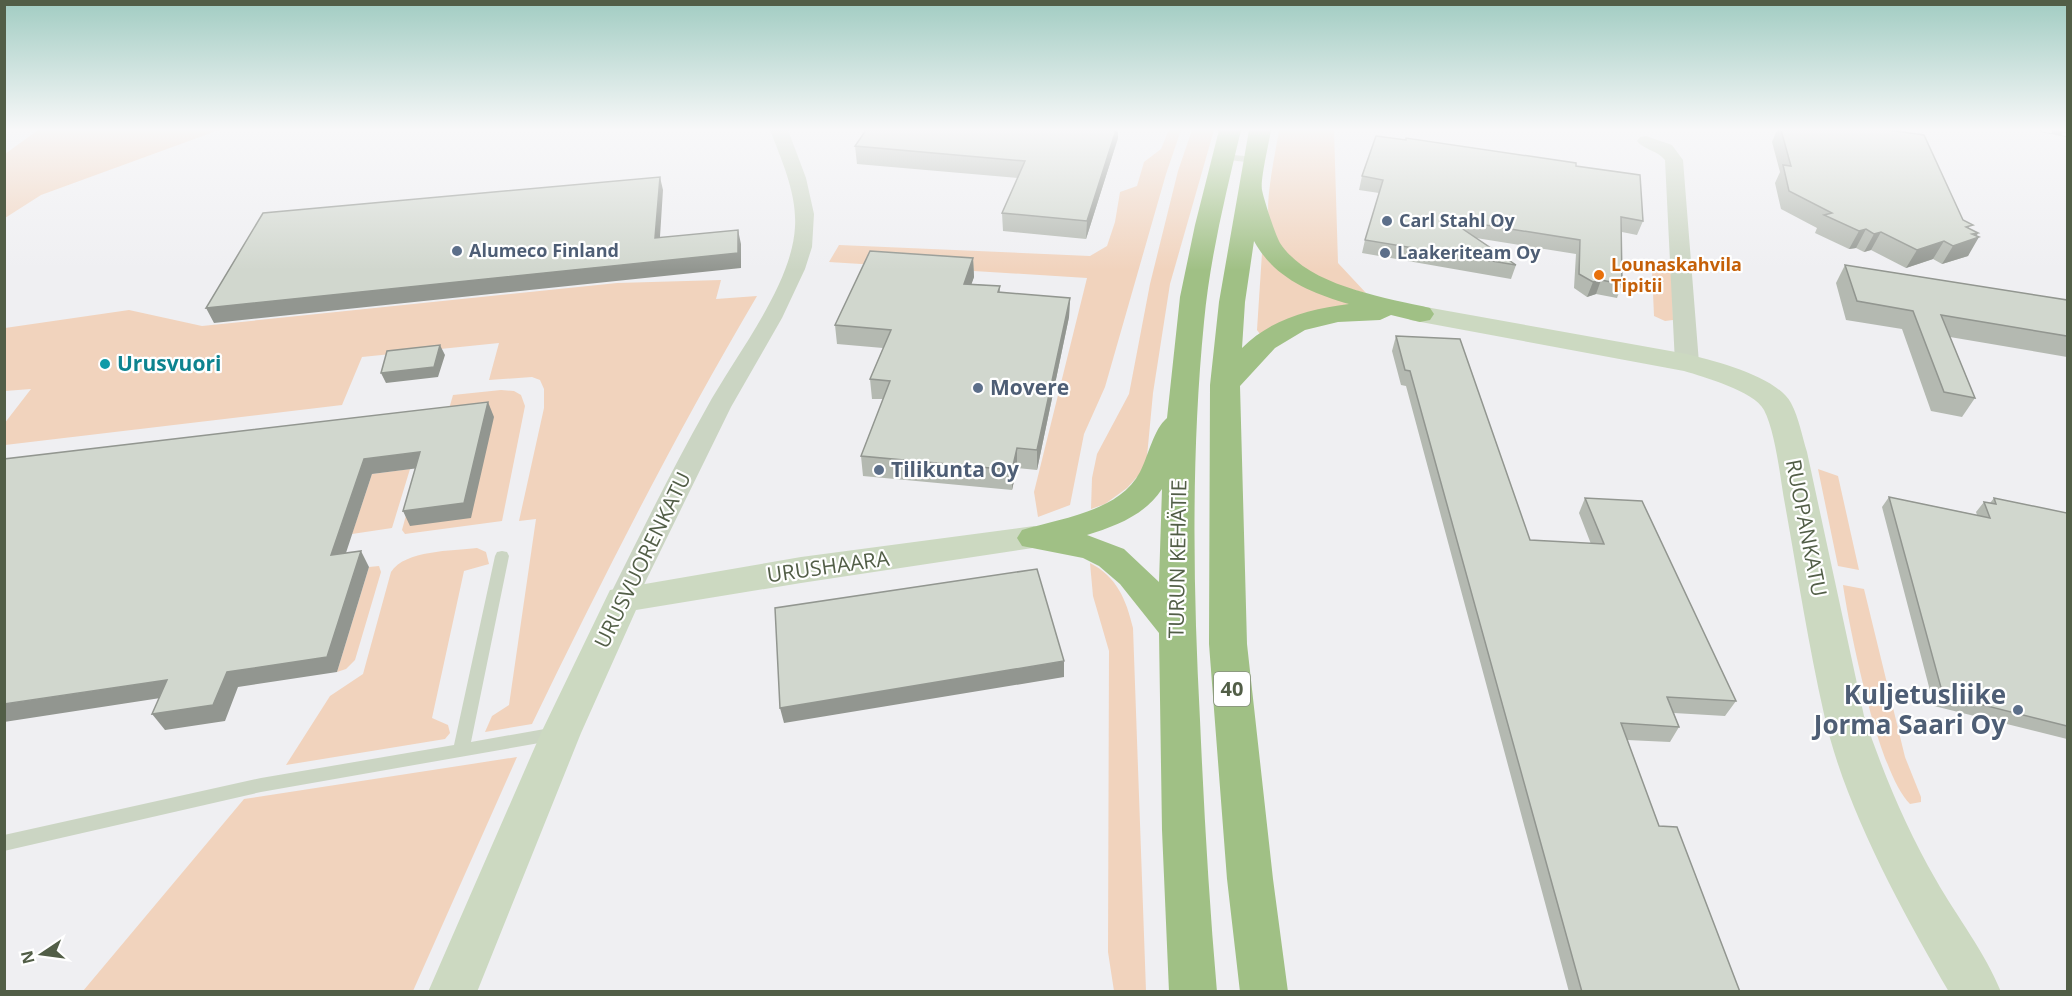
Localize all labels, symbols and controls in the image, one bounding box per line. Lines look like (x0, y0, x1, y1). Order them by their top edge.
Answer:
place label: Carl Stahl Oy (1399, 208, 1516, 232)
marker: Carl Stahl Oy (1380, 214, 1394, 228)
place label: Alumeco Finland (469, 238, 619, 262)
place label: Laakeriteam Oy (1397, 240, 1541, 264)
marker: Alumeco Finland (450, 244, 464, 258)
marker: Laakeriteam Oy (1378, 246, 1392, 260)
place label: Lounaskahvila Tipitii (1611, 252, 1742, 297)
marker: Lounaskahvila Tipitii (1592, 268, 1606, 282)
place label: Urusvuori (117, 349, 221, 377)
marker: Urusvuori (98, 357, 112, 371)
place label: Movere (990, 373, 1069, 401)
marker: Movere (971, 381, 985, 395)
place label: Tilikunta Oy (891, 455, 1019, 483)
street label: RUOPANKATU (1780, 457, 1834, 599)
marker: Tilikunta Oy (872, 463, 886, 477)
street label: URUSVUORENKATU (587, 467, 697, 652)
street label: TURUN KEHÄTIE (1162, 479, 1192, 639)
street label: URUSHAARA (765, 543, 892, 588)
road number: 40 (1214, 672, 1250, 706)
place label: Kuljetusliike Jorma Saari Oy (1812, 676, 2006, 742)
marker: Kuljetusliike Jorma Saari Oy (2011, 703, 2025, 717)
north arrow (12, 924, 72, 984)
text: N (15, 949, 40, 966)

